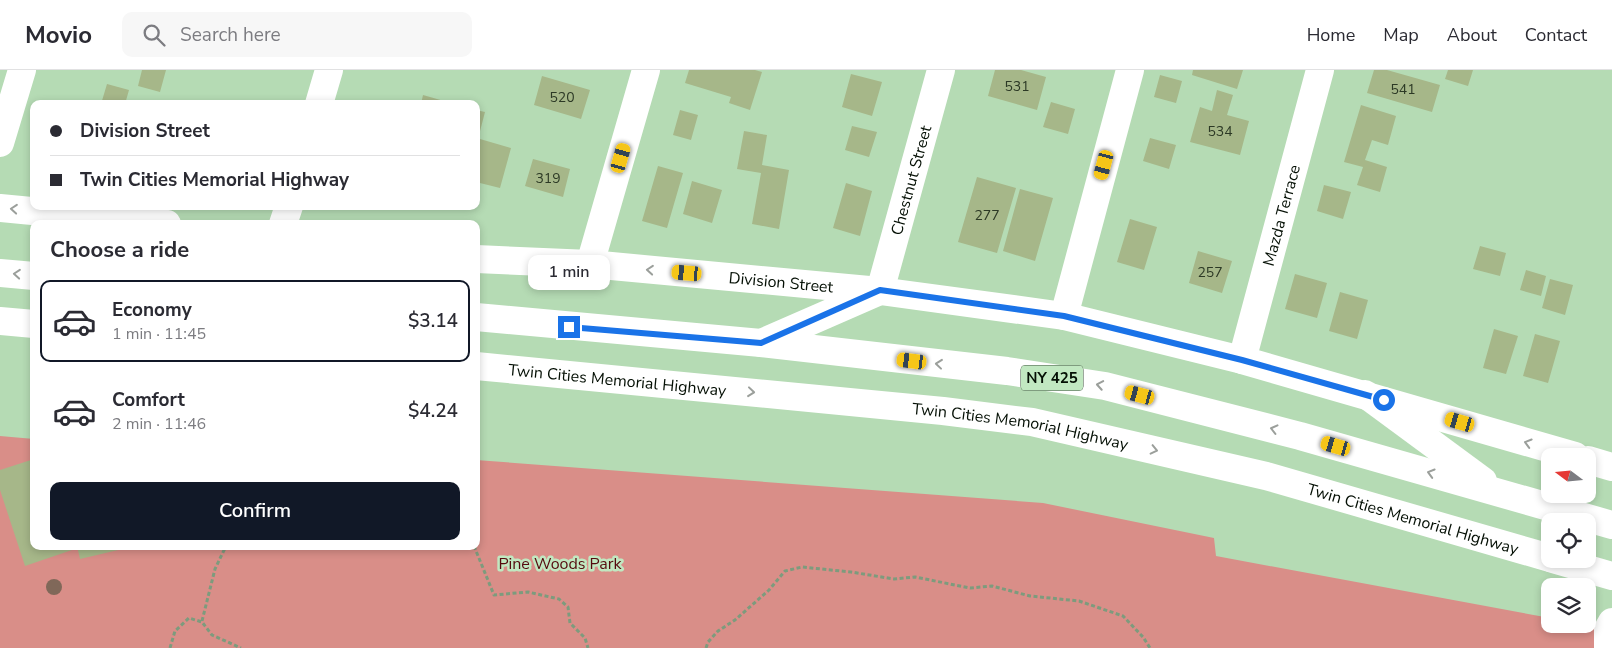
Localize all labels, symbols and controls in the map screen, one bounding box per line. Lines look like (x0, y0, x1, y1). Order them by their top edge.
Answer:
search box (122, 12, 472, 57)
text: Movio (25, 19, 92, 51)
icon: search (140, 21, 168, 49)
text: Search here (180, 22, 281, 48)
text: Home (1307, 23, 1355, 47)
text: Map (1383, 23, 1419, 47)
text: About (1447, 23, 1497, 47)
text: Contact (1525, 23, 1587, 47)
house number: 531 (1004, 77, 1030, 96)
house number: 541 (1390, 80, 1416, 99)
house number: 520 (549, 88, 575, 107)
text: Division Street (80, 118, 210, 144)
house number: 534 (1207, 122, 1233, 141)
street label: Chestnut Street (886, 123, 937, 238)
car (609, 142, 632, 174)
car (1092, 149, 1115, 181)
street label: Mazda Terrace (1258, 162, 1306, 268)
text: Twin Cities Memorial Highway (80, 167, 349, 193)
house number: 319 (535, 169, 561, 188)
one-way arrow (10, 204, 18, 215)
house number: 277 (974, 206, 1000, 225)
text: Choose a ride (50, 235, 189, 265)
callout: 1 min (528, 254, 610, 290)
text: 1 min (549, 261, 589, 283)
house number: 257 (1197, 263, 1223, 282)
car (671, 264, 702, 282)
one-way arrow (646, 265, 654, 276)
street label: Division Street (728, 267, 835, 299)
one-way arrow (13, 269, 21, 280)
text: Economy (112, 297, 192, 323)
icon: car (52, 299, 97, 344)
text: $3.14 (408, 308, 458, 334)
route end (558, 316, 580, 338)
text: 1 min · 11:45 (112, 323, 206, 345)
car (896, 352, 927, 370)
street label: Twin Cities Memorial Highway (507, 359, 728, 402)
one-way arrow (934, 359, 942, 370)
road number: NY 425 (1021, 366, 1083, 390)
one-way arrow (1095, 380, 1104, 390)
car (1123, 384, 1156, 406)
one-way arrow (748, 386, 756, 397)
text: Comfort (112, 387, 185, 413)
icon: car (52, 389, 97, 434)
route start (1373, 389, 1395, 411)
text: $4.24 (408, 398, 458, 424)
street label: Twin Cities Memorial Highway (911, 398, 1131, 456)
car (1443, 411, 1476, 433)
text: 2 min · 11:46 (112, 413, 206, 435)
one-way arrow (1270, 424, 1279, 435)
car (1319, 435, 1352, 457)
one-way arrow (1525, 438, 1533, 448)
one-way arrow (1149, 444, 1158, 455)
north arrow (1541, 448, 1596, 502)
map controls (1541, 448, 1596, 633)
one-way arrow (1427, 468, 1435, 478)
street label: Twin Cities Memorial Highway (1304, 478, 1522, 561)
button: Confirm (50, 482, 460, 540)
button: locate (1541, 513, 1596, 568)
park label: Pine Woods Park (498, 553, 623, 575)
button: layers (1541, 578, 1596, 633)

